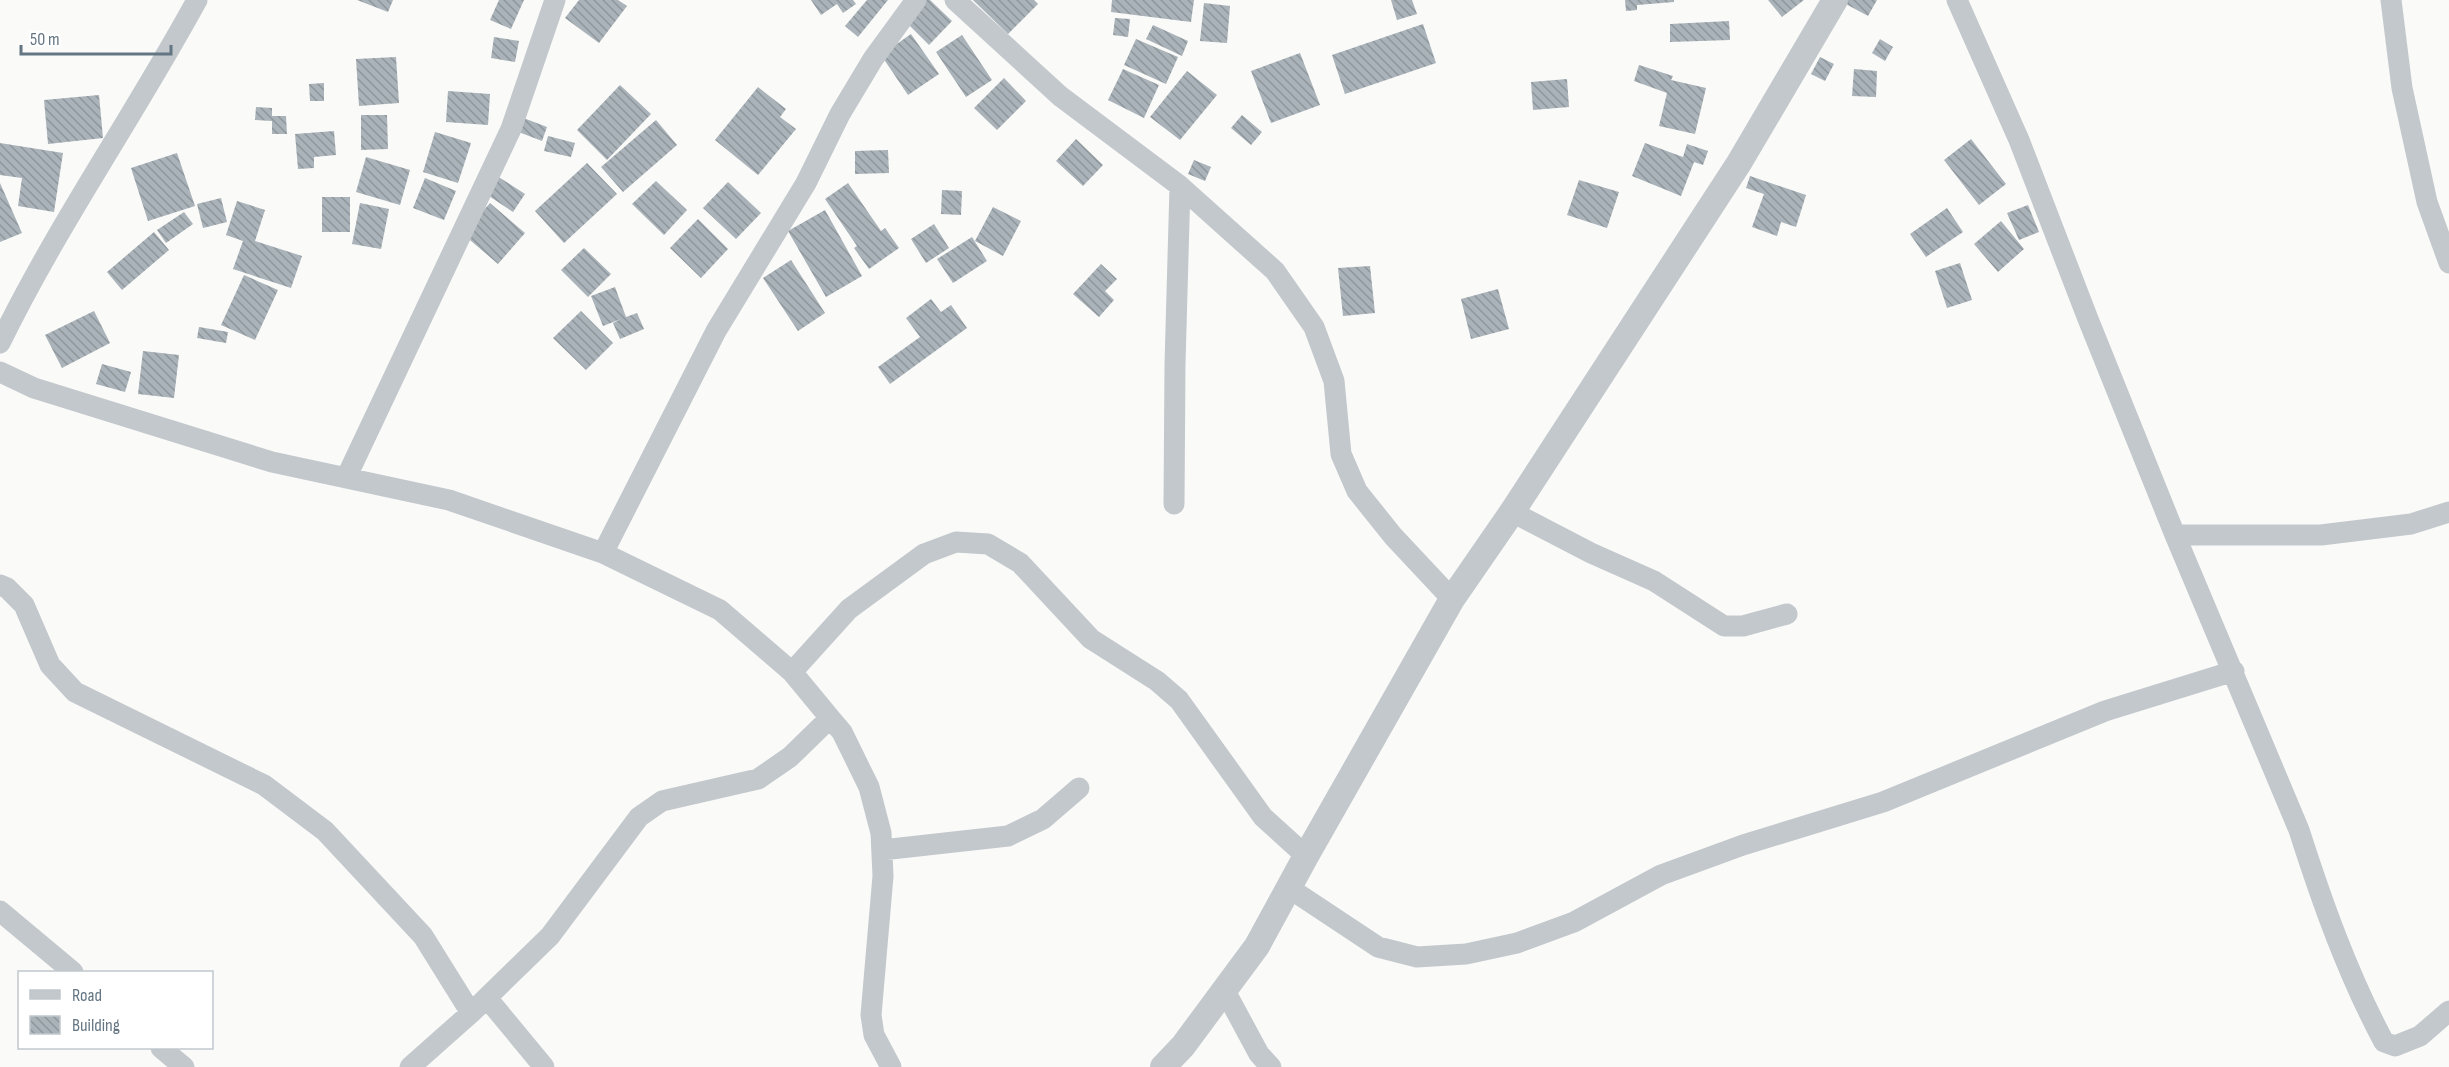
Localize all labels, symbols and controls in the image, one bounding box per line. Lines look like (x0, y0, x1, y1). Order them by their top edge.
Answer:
scale bar (21, 18, 171, 56)
text: 50 m (30, 29, 60, 50)
legend (18, 971, 213, 1049)
text: Road (72, 985, 102, 1006)
text: Building (72, 1015, 120, 1036)

